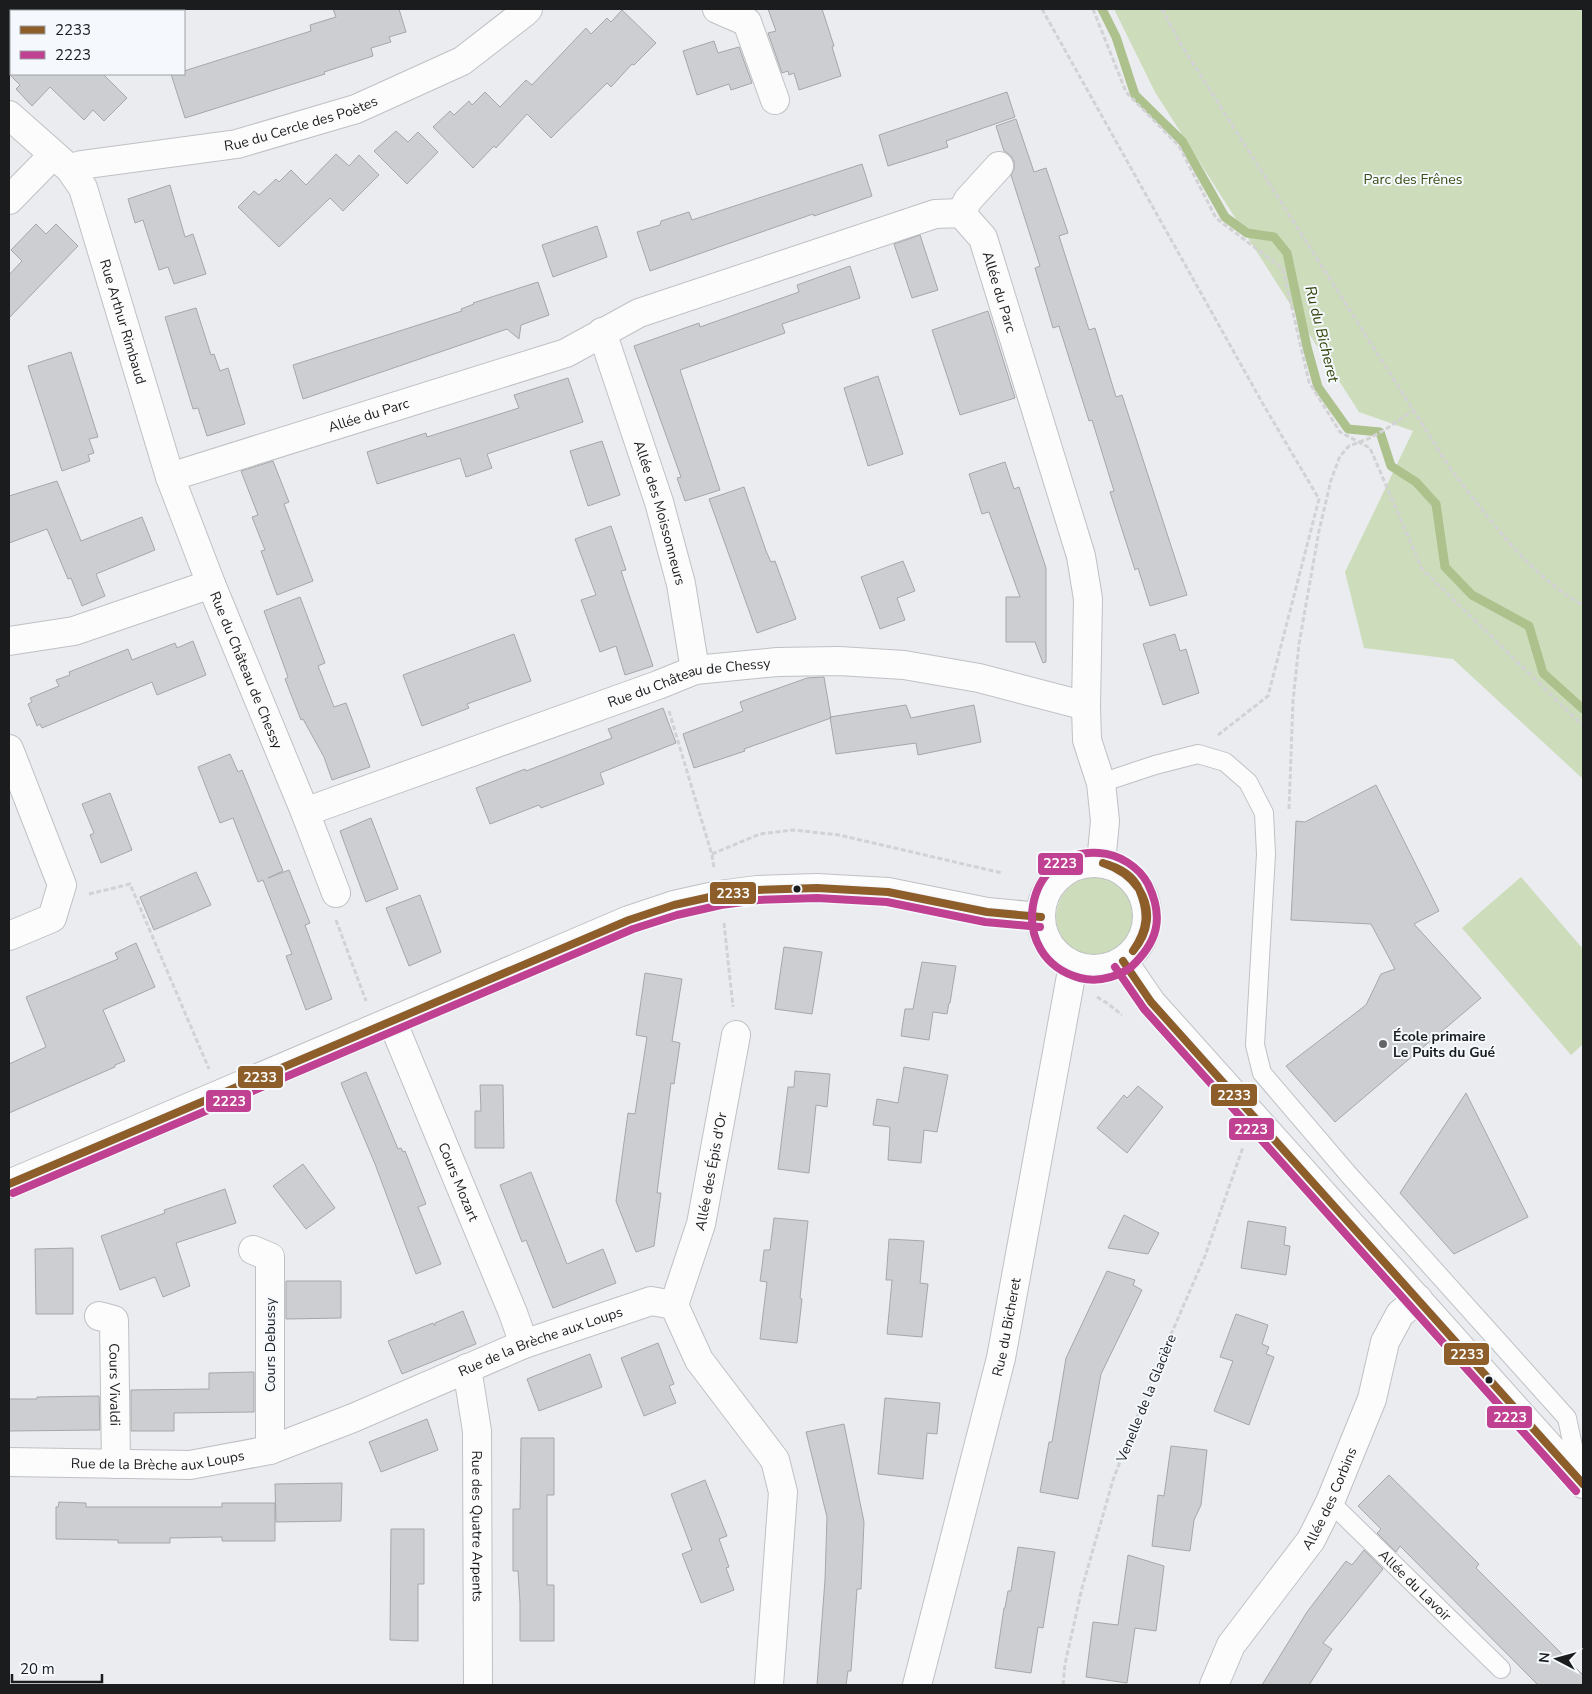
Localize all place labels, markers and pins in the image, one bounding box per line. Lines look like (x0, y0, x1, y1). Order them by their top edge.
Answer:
unlabelled marker (792, 884, 802, 894)
place label: École primaire Le Puits du Gué (1393, 1027, 1496, 1062)
marker: École primaire Le Puits du Gué (1377, 1038, 1389, 1050)
unlabelled marker (1484, 1375, 1494, 1385)

